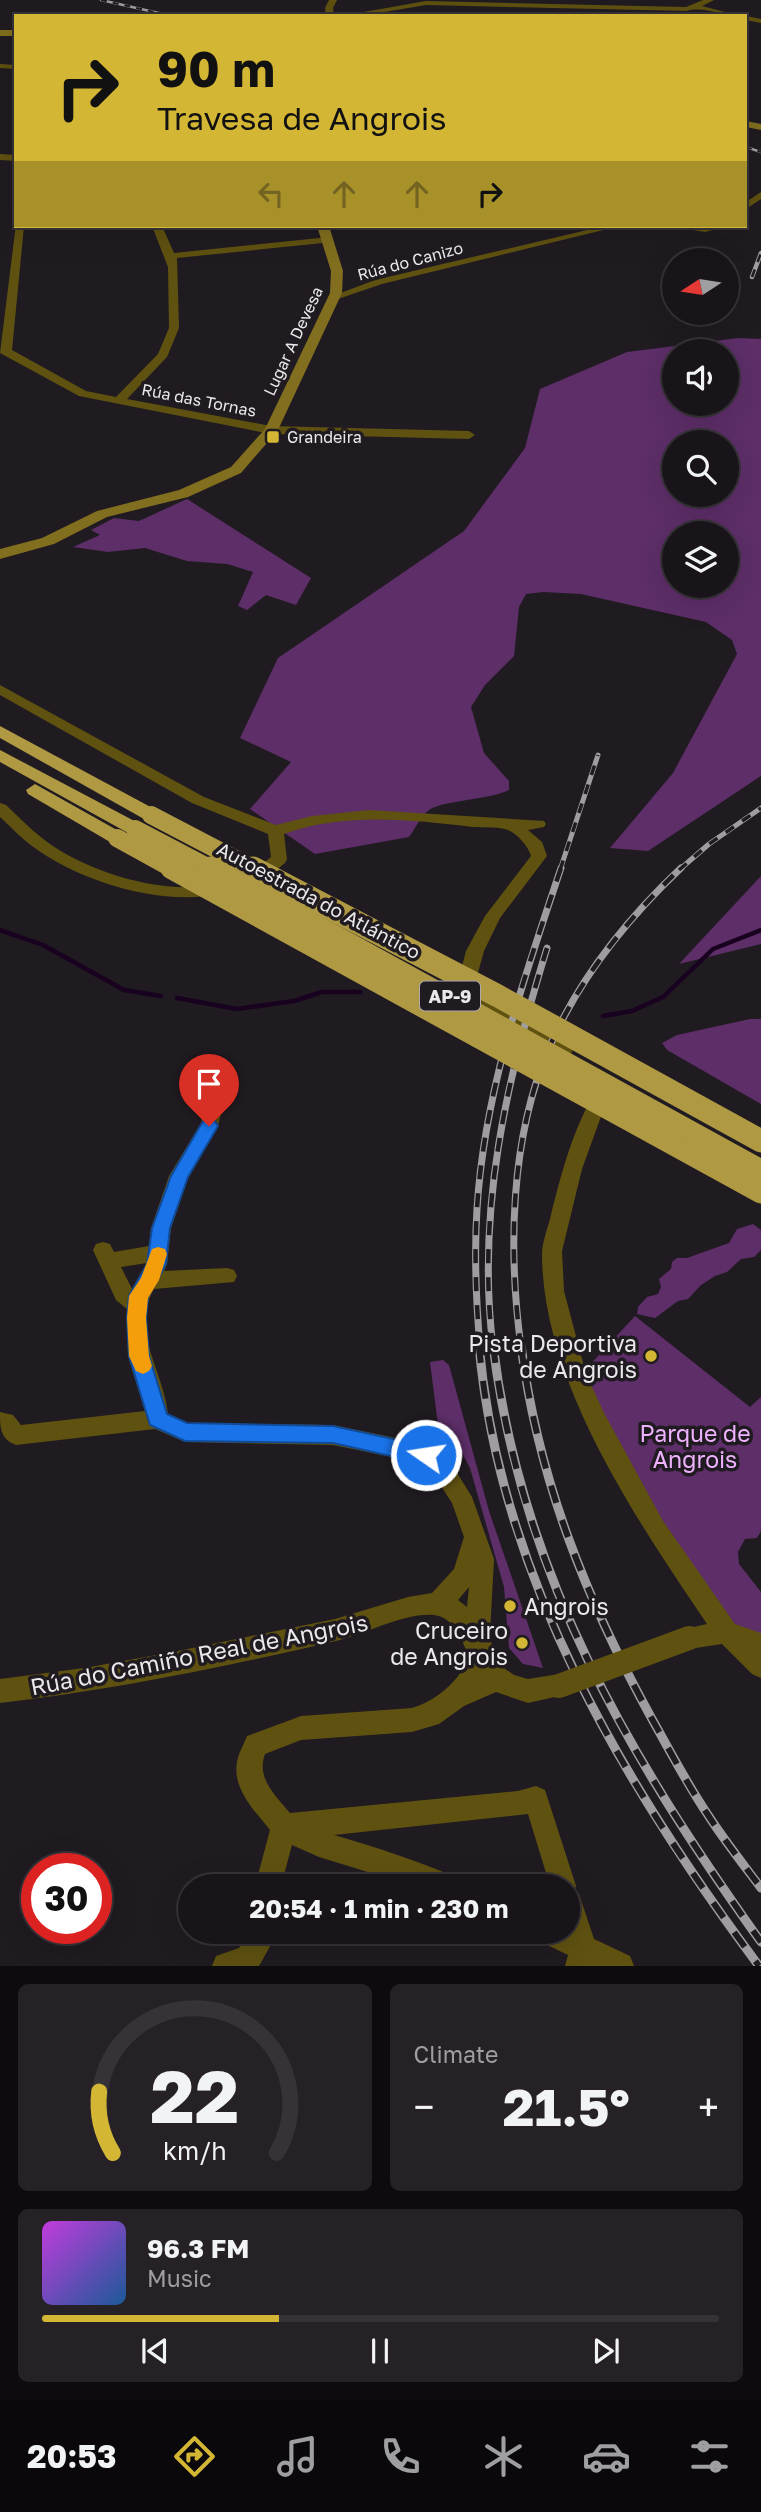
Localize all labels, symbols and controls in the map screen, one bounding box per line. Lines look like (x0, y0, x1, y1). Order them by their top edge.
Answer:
text: 90 m (157, 39, 275, 98)
icon: right (42, 42, 133, 133)
text: Travesa de Angrois (157, 99, 446, 137)
icon: left (252, 175, 290, 213)
icon: ahead (325, 175, 363, 213)
icon: ahead (398, 175, 436, 213)
icon: right (471, 175, 509, 213)
street label: Rúa do Canizo (355, 237, 465, 285)
north arrow (662, 248, 738, 326)
map controls (662, 248, 739, 598)
street label: Lugar A Devesa (259, 283, 327, 399)
button: sound (662, 339, 739, 416)
street label: Rúa das Tornas (140, 379, 258, 421)
place label: Grandeira (287, 427, 362, 447)
marker: Grandeira (265, 429, 281, 445)
button: search (662, 430, 739, 507)
button: layers (662, 521, 739, 598)
street label: Autoestrada do Atlántico (213, 837, 425, 963)
road number: AP-9 (420, 981, 480, 1010)
pin (179, 1054, 239, 1126)
icon: arrive (190, 1065, 228, 1103)
place label: Pista Deportiva de Angrois (468, 1329, 637, 1383)
marker: Pista Deportiva de Angrois (643, 1348, 659, 1364)
position arrow (389, 1418, 463, 1492)
park label: Parque de Angrois (639, 1419, 751, 1473)
place label: Angrois (524, 1592, 609, 1620)
marker: Angrois (502, 1598, 518, 1614)
street label: Rúa do Camiño Real de Angrois (28, 1608, 370, 1700)
place label: Cruceiro de Angrois (390, 1616, 508, 1670)
marker: Cruceiro de Angrois (514, 1635, 530, 1651)
speed limit sign: 30 (21, 1853, 112, 1944)
text: 20:54 · 1 min · 230 m (249, 1893, 509, 1924)
text: Climate (414, 2040, 498, 2068)
text: 22 (150, 2053, 239, 2140)
text: 21.5° (503, 2075, 630, 2137)
text: − (414, 2084, 434, 2129)
text: + (698, 2084, 719, 2129)
text: km/h (163, 2135, 227, 2166)
text: 96.3 FM (147, 2233, 249, 2264)
text: Music (147, 2264, 212, 2292)
icon: previous (136, 2332, 174, 2370)
icon: pause (361, 2332, 399, 2370)
icon: next (587, 2332, 625, 2370)
icon: directions (170, 2432, 219, 2481)
icon: music (273, 2432, 322, 2481)
icon: phone (376, 2432, 425, 2481)
icon: climate (479, 2432, 528, 2481)
icon: car (582, 2432, 631, 2481)
icon: filters (685, 2432, 734, 2481)
text: 20:53 (27, 2437, 117, 2475)

